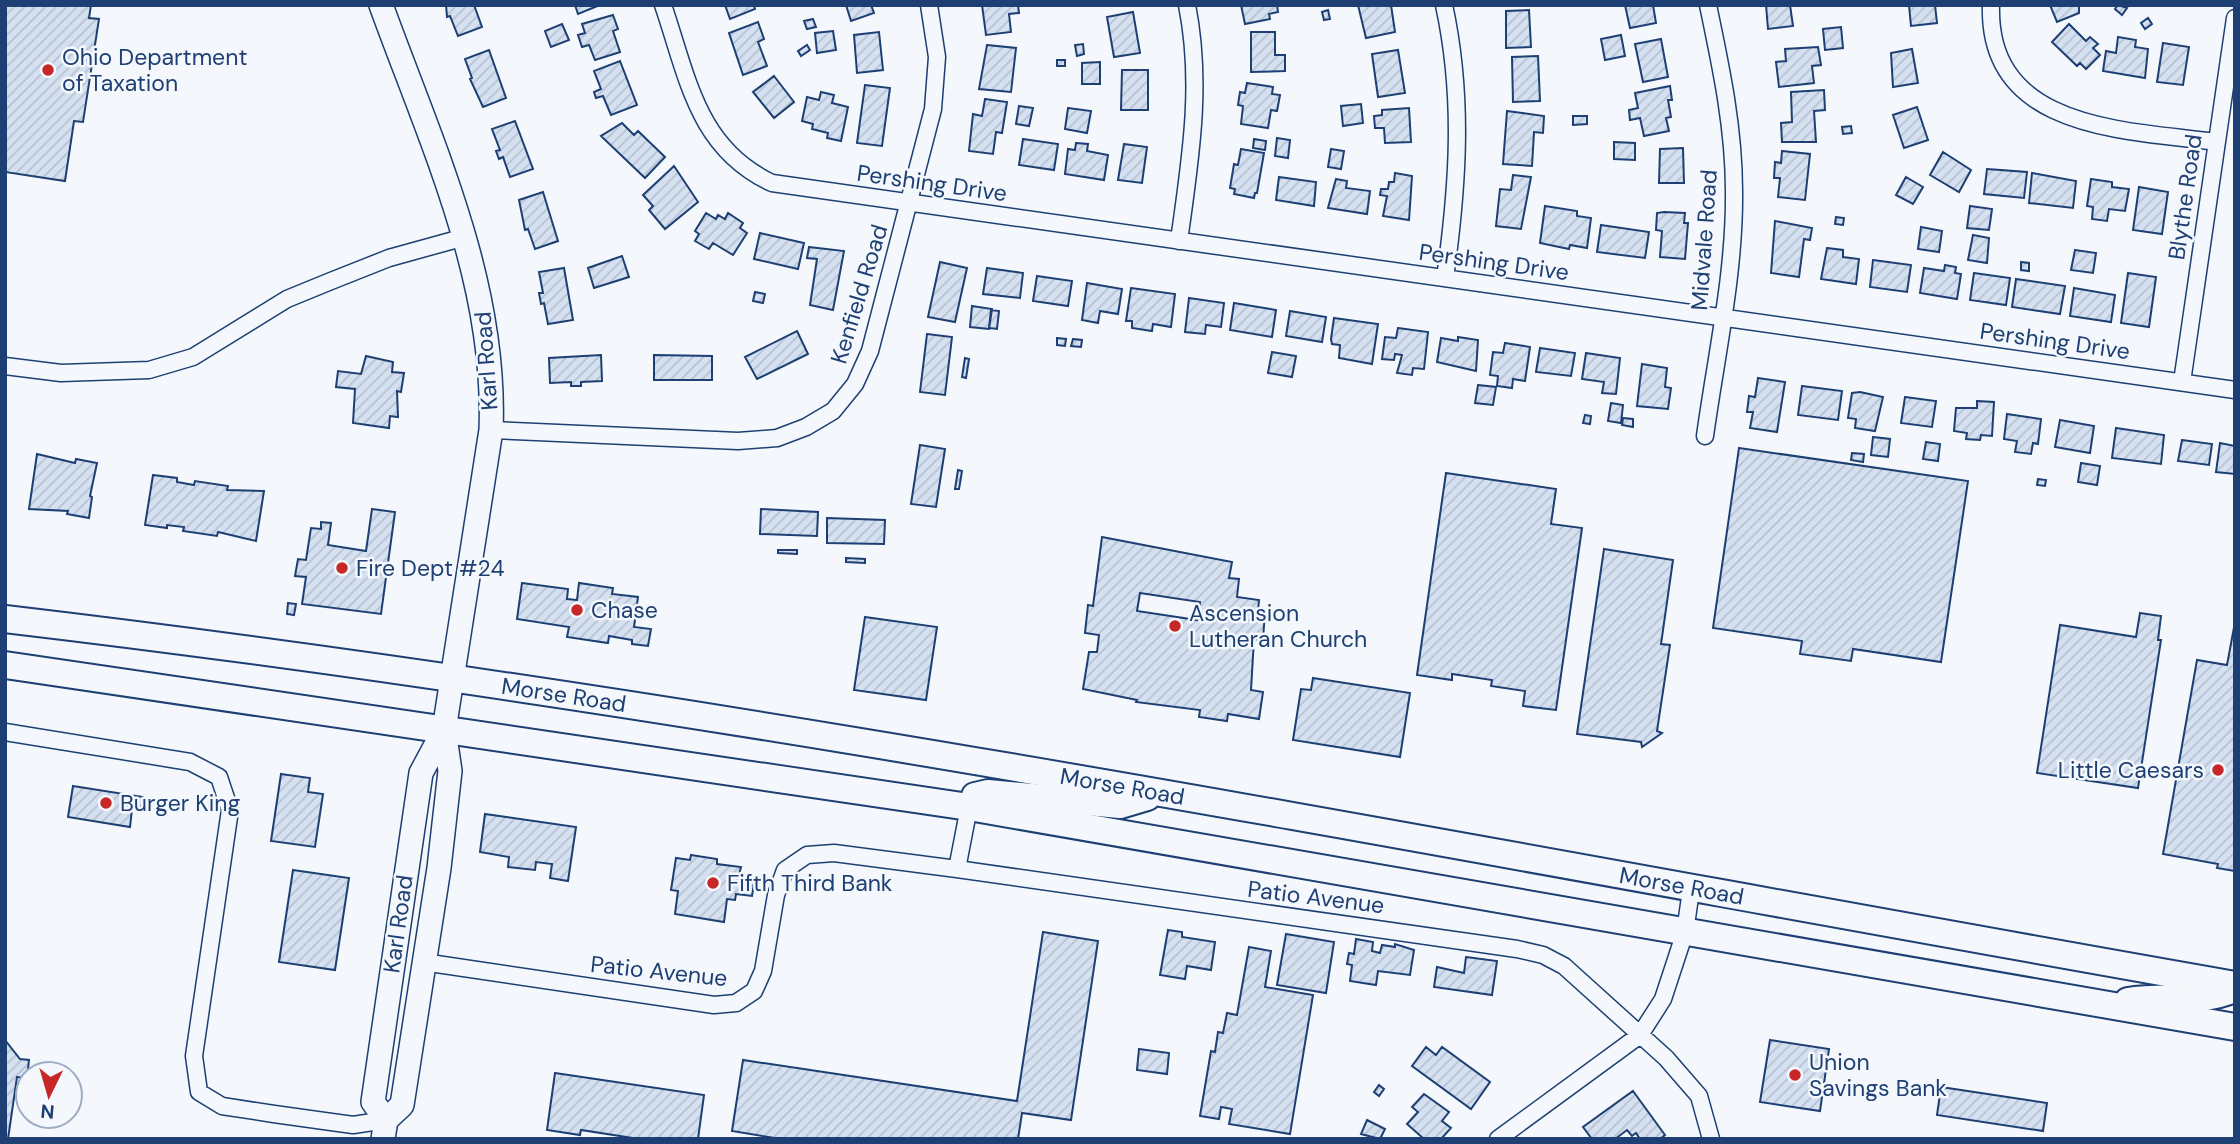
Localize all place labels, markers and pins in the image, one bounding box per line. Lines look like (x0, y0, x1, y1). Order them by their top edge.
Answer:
place label: Ohio Department of Taxation (62, 42, 247, 98)
marker: Ohio Department of Taxation (40, 62, 56, 78)
place label: Fire Dept #24 (356, 553, 504, 583)
marker: Fire Dept #24 (334, 560, 350, 576)
place label: Chase (591, 595, 658, 625)
place label: Ascension Lutheran Church (1189, 598, 1367, 654)
marker: Chase (569, 602, 585, 618)
marker: Ascension Lutheran Church (1167, 618, 1183, 634)
place label: Little Caesars (2058, 755, 2204, 785)
marker: Little Caesars (2210, 762, 2226, 778)
place label: Burger King (120, 788, 241, 818)
marker: Burger King (98, 795, 114, 811)
place label: Fifth Third Bank (727, 868, 893, 898)
marker: Fifth Third Bank (705, 875, 721, 891)
place label: Union Savings Bank (1809, 1047, 1947, 1103)
marker: Union Savings Bank (1787, 1067, 1803, 1083)

